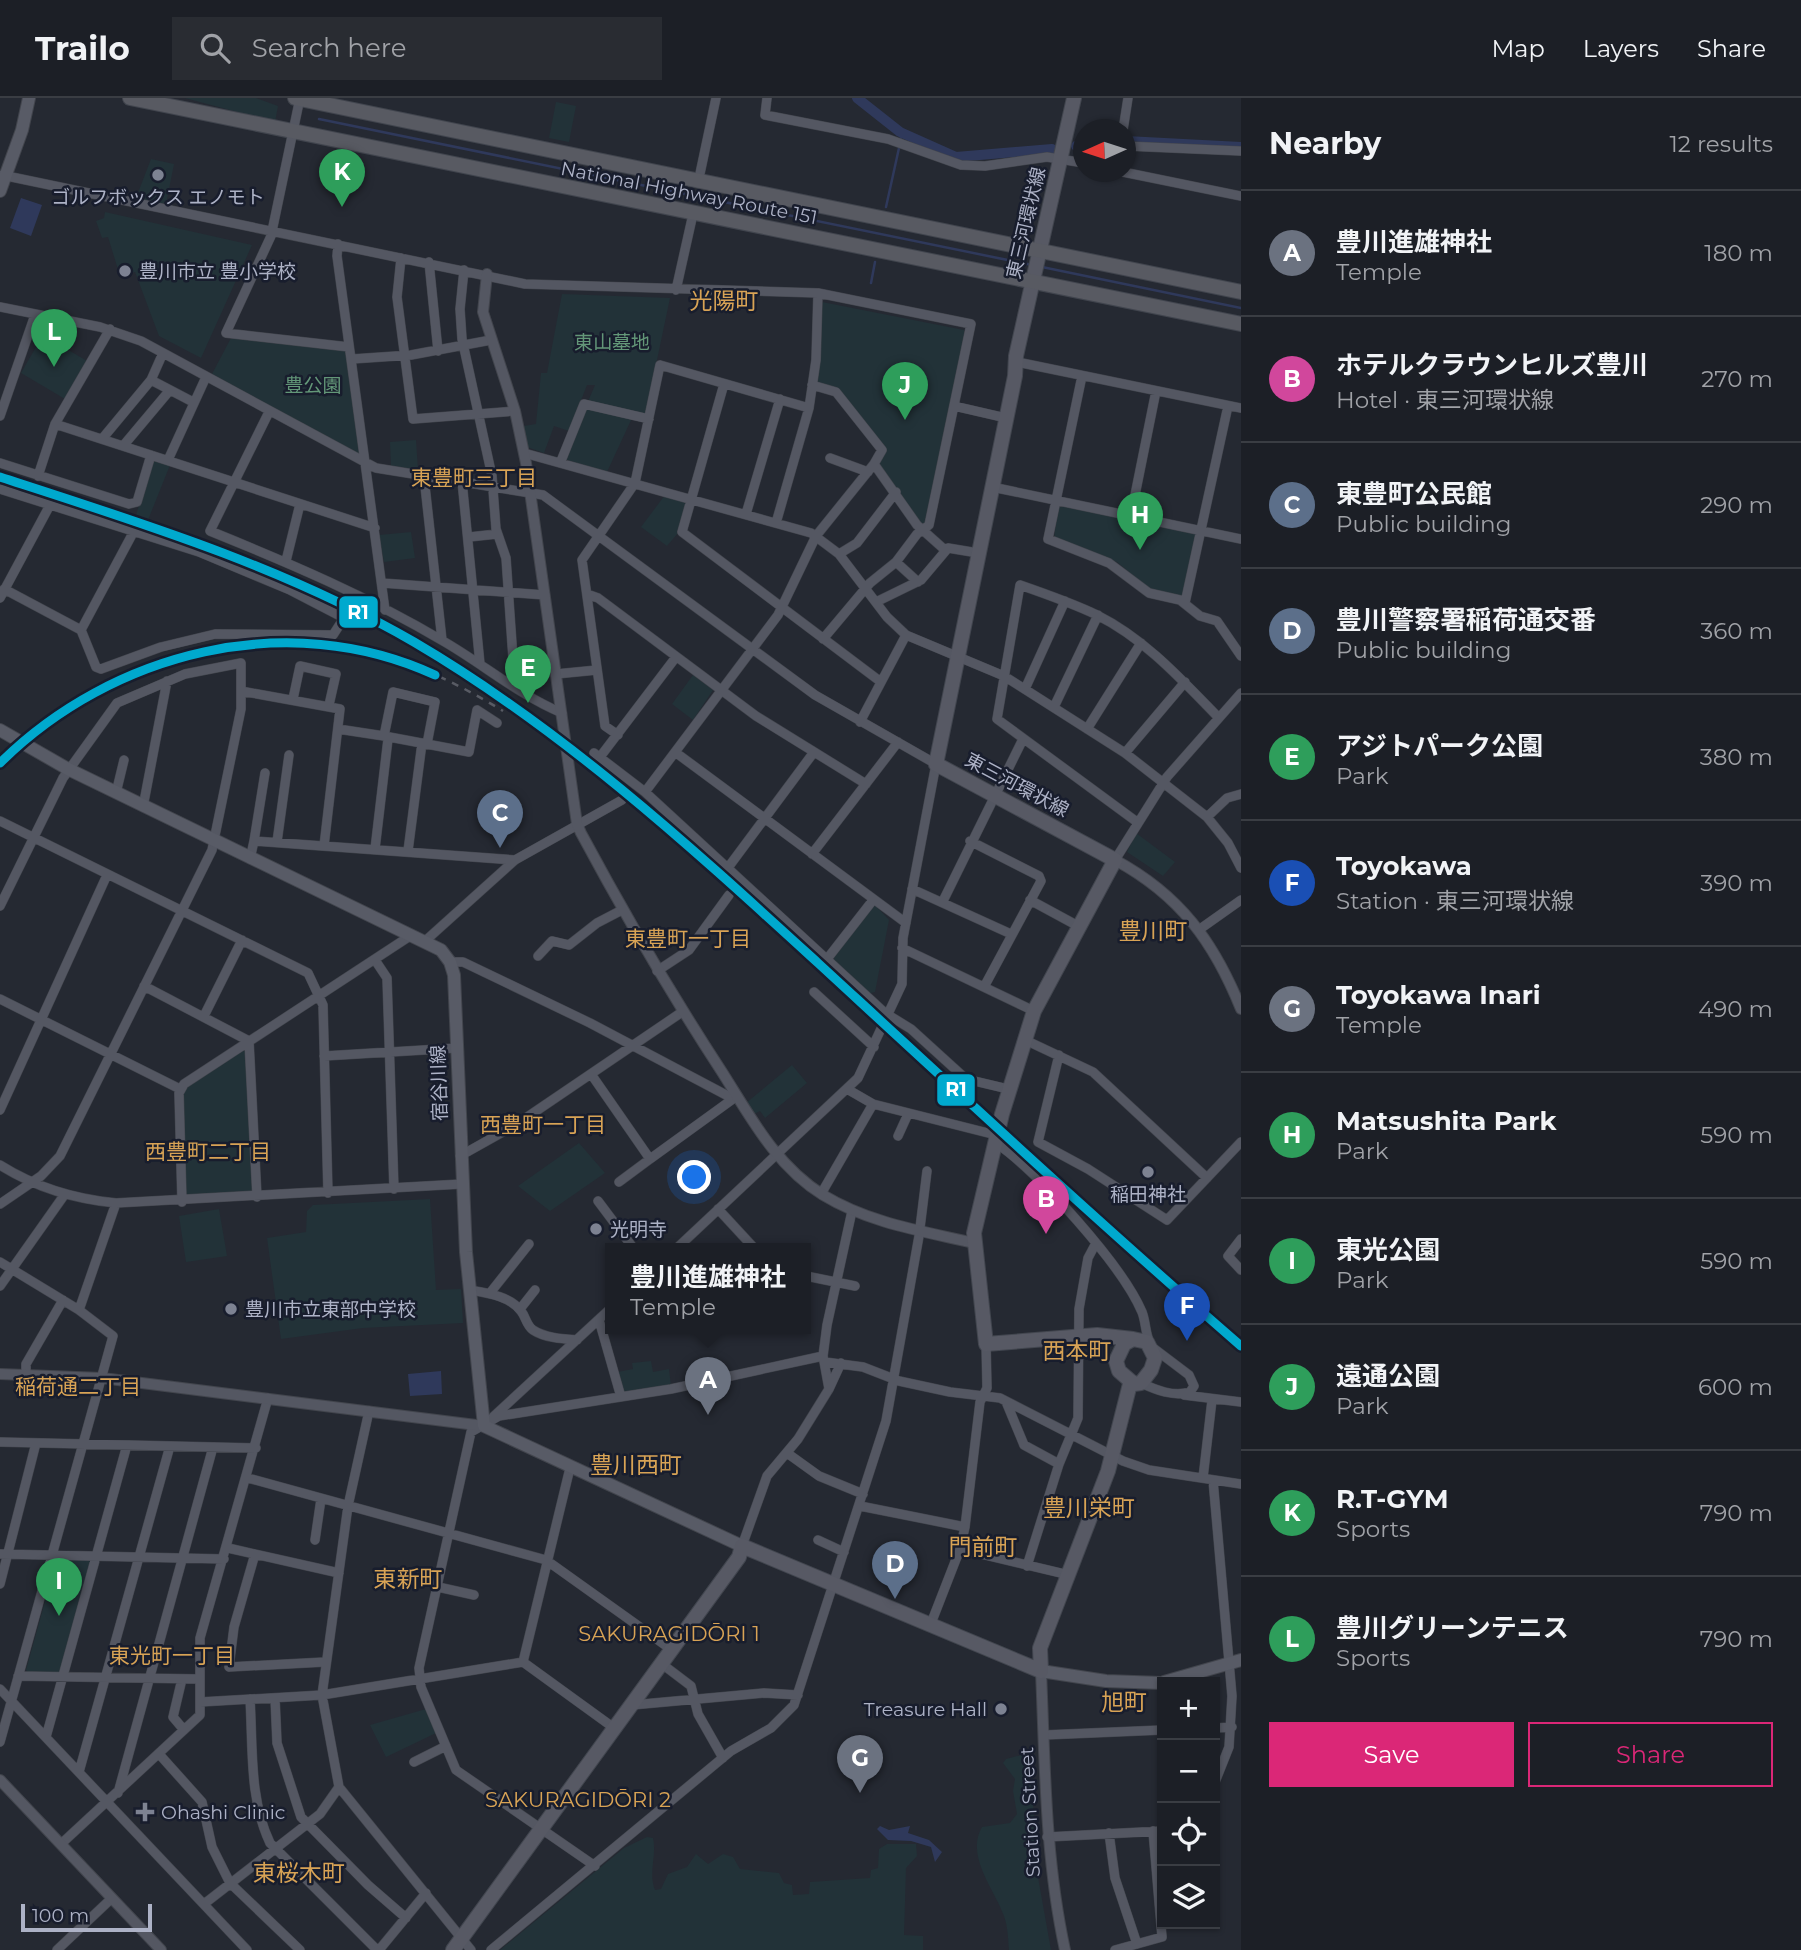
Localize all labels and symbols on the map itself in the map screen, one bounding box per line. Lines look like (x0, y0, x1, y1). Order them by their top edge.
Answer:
north arrow (1073, 119, 1136, 182)
pin: K (319, 149, 365, 207)
street label: National Highway Route 151 (559, 157, 819, 229)
street label: 東三河環状線 (1002, 165, 1050, 281)
marker: ゴルフボックス エノモト (150, 167, 166, 183)
place label: ゴルフボックス エノモト (51, 186, 265, 209)
place label: 豊川市立 豊小学校 (139, 260, 296, 283)
marker: 豊川市立 豊小学校 (117, 263, 133, 279)
district label: 光陽町 (690, 287, 759, 315)
pin: L (31, 309, 77, 367)
park label: 東山墓地 (574, 331, 650, 354)
pin: J (882, 362, 928, 420)
park label: 豊公園 (284, 374, 342, 397)
district label: 東豊町三丁目 (411, 465, 537, 490)
pin: H (1117, 492, 1163, 550)
line badge: R1 (338, 595, 379, 629)
text: R1 (347, 601, 369, 624)
pin: E (505, 645, 551, 703)
street label: 東三河環状線 (961, 748, 1073, 822)
pin: C (477, 790, 523, 848)
district label: 豊川町 (1119, 917, 1188, 945)
district label: 東豊町一丁目 (625, 926, 751, 951)
street label: 宿谷川線 (426, 1045, 452, 1121)
line badge: R1 (936, 1073, 976, 1107)
text: R1 (945, 1078, 967, 1101)
district label: 西豊町一丁目 (480, 1112, 606, 1137)
district label: 西豊町二丁目 (145, 1139, 271, 1164)
your location (677, 1160, 711, 1194)
marker: 稲田神社 (1140, 1164, 1156, 1180)
pin: B (1023, 1176, 1069, 1234)
place label: 稲田神社 (1110, 1183, 1186, 1206)
place label: 光明寺 (610, 1218, 667, 1241)
marker: 光明寺 (588, 1221, 604, 1237)
pin: F (1164, 1283, 1210, 1341)
place label: 豊川市立東部中学校 (245, 1298, 416, 1321)
marker: 豊川市立東部中学校 (223, 1301, 239, 1317)
district label: 西本町 (1043, 1337, 1112, 1365)
pin: A (685, 1357, 731, 1415)
district label: 稲荷通二丁目 (15, 1374, 141, 1399)
district label: 豊川西町 (590, 1451, 682, 1479)
district label: 豊川栄町 (1043, 1494, 1135, 1522)
district label: 門前町 (949, 1533, 1018, 1561)
pin: D (872, 1541, 918, 1599)
pin: I (36, 1558, 82, 1616)
district label: 東新町 (374, 1565, 443, 1593)
district label: SAKURAGIDŌRI 1 (578, 1621, 760, 1646)
district label: 東光町一丁目 (109, 1643, 235, 1668)
district label: 旭町 (1101, 1688, 1147, 1716)
place label: Treasure Hall (864, 1698, 987, 1721)
marker: Treasure Hall (993, 1701, 1009, 1717)
pin: G (837, 1735, 883, 1793)
street label: Station Street (1015, 1746, 1045, 1878)
district label: SAKURAGIDŌRI 2 (485, 1787, 671, 1812)
place label: Ohashi Clinic (161, 1801, 286, 1824)
marker: Ohashi Clinic (135, 1802, 155, 1822)
district label: 東桜木町 (253, 1859, 345, 1887)
scale bar (21, 1901, 152, 1933)

